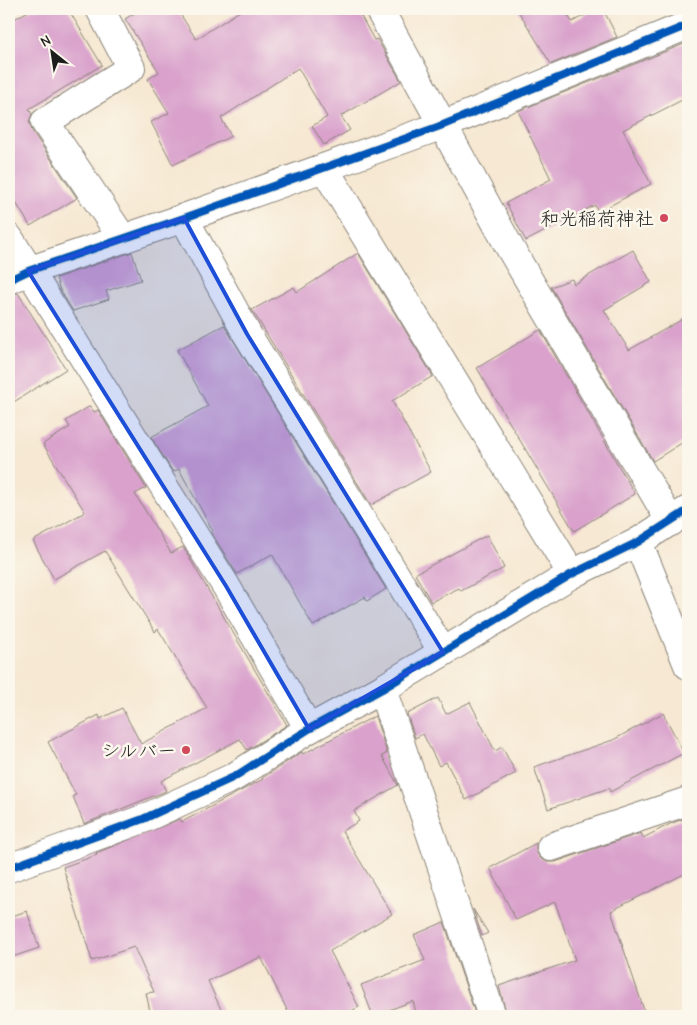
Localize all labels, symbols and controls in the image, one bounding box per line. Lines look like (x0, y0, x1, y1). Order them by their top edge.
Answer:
north arrow (28, 28, 78, 78)
text: N (38, 32, 54, 51)
place label: 和光稲荷神社 (540, 208, 654, 230)
marker: 和光稲荷神社 (658, 212, 670, 224)
place label: シルバー (101, 740, 176, 762)
marker: シルバー (180, 744, 192, 756)

